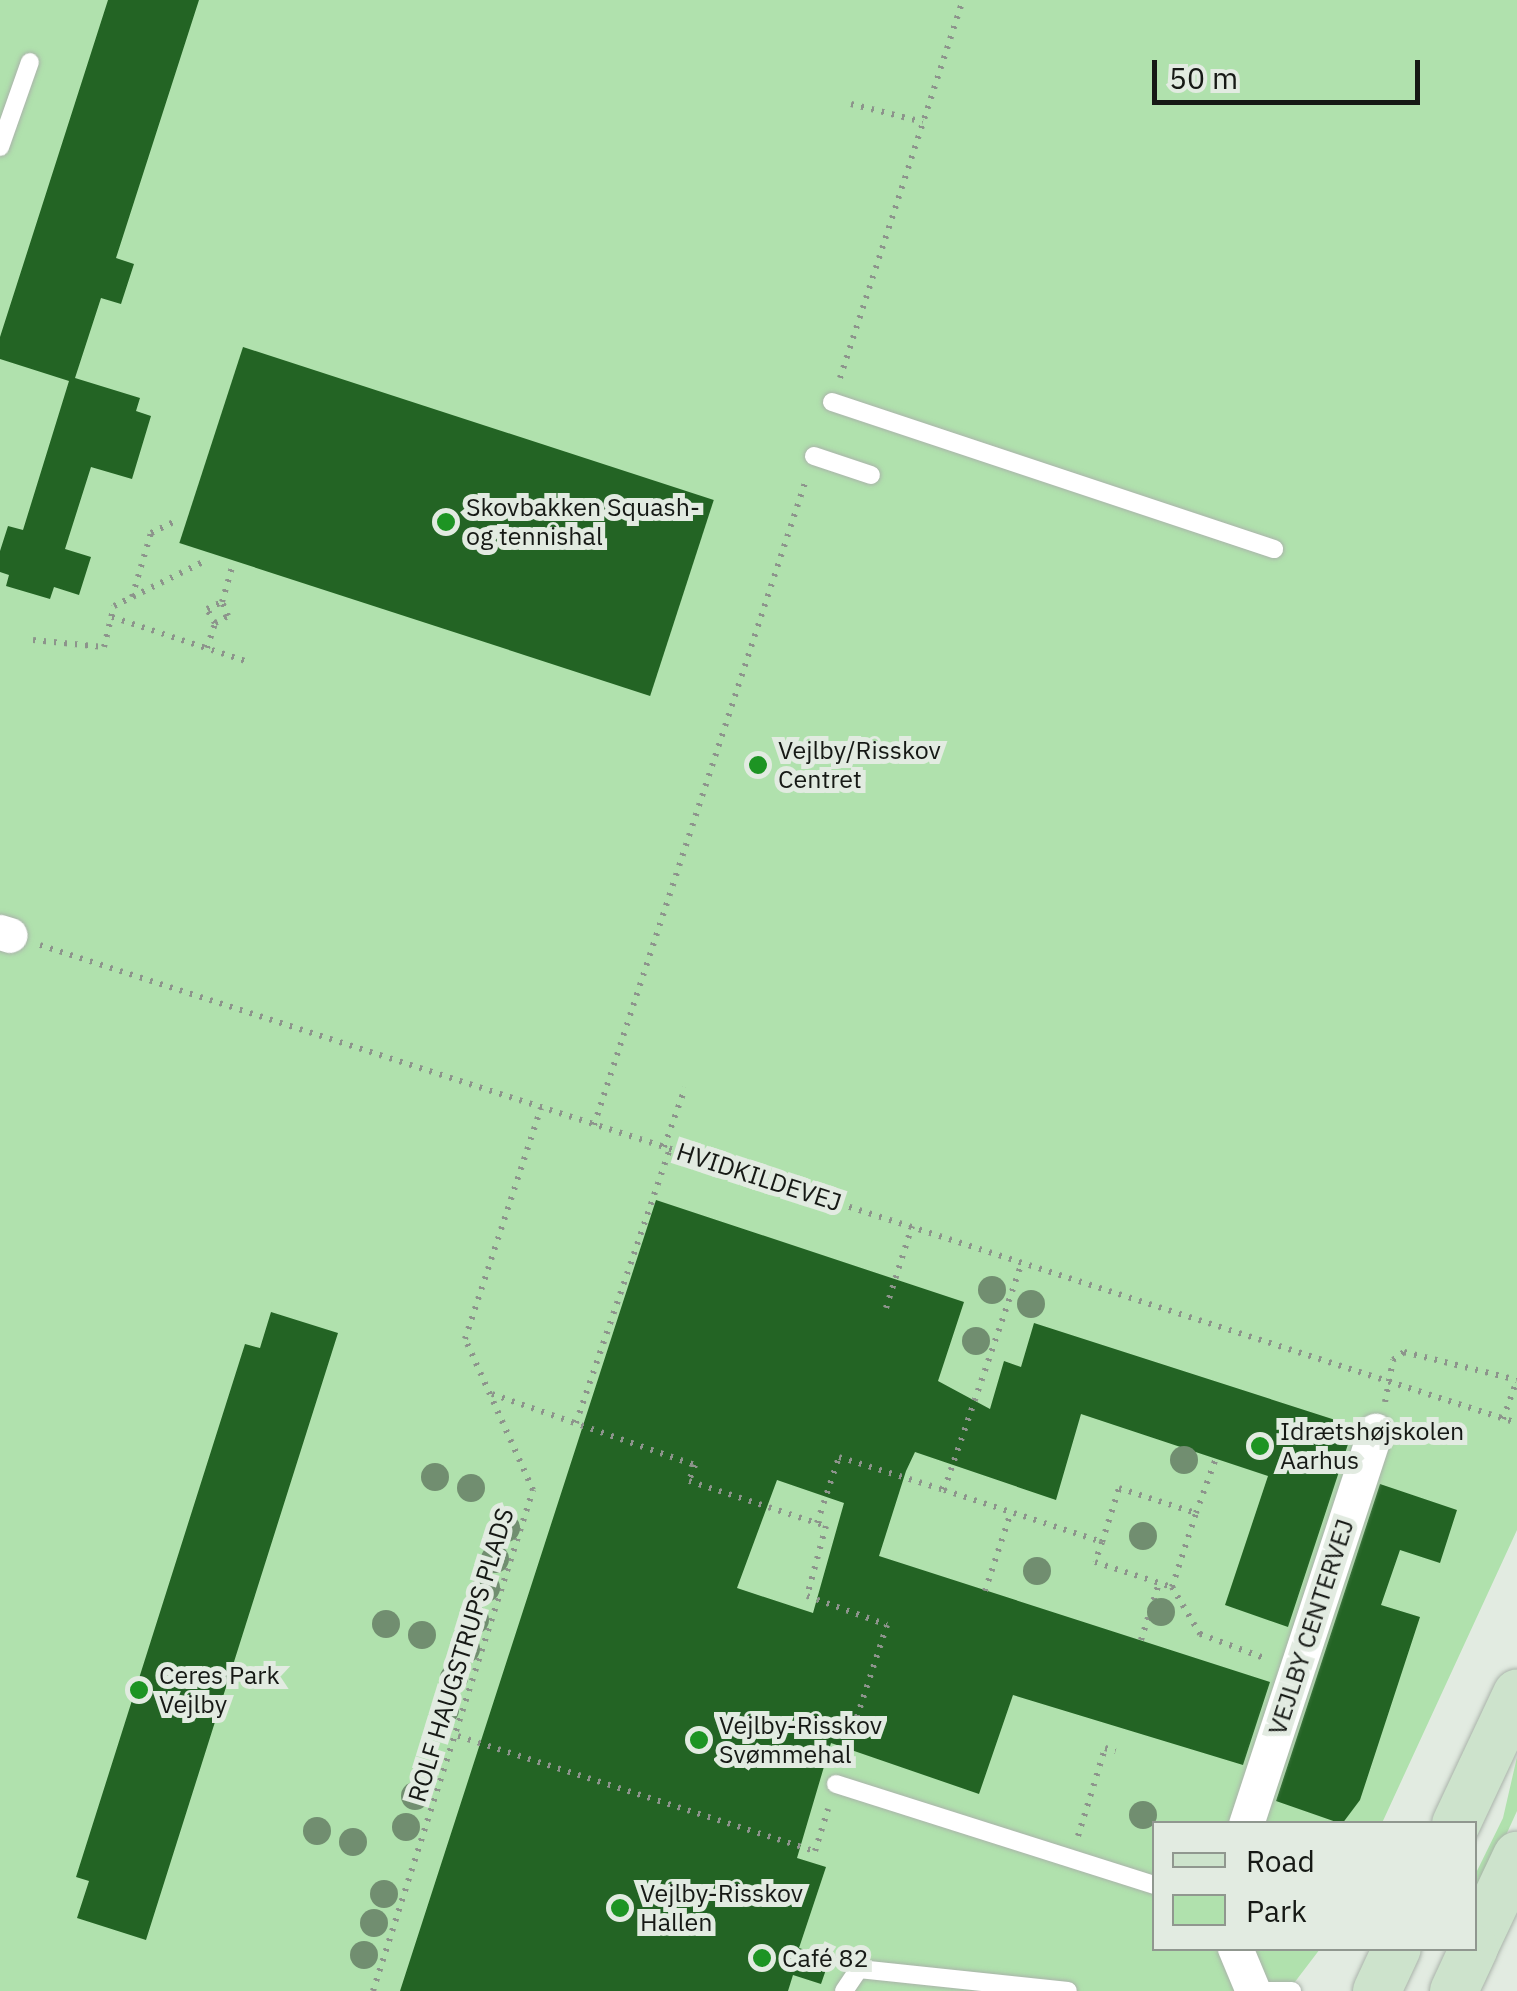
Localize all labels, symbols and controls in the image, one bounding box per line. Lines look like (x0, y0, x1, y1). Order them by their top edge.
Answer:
scale bar (1157, 40, 1424, 102)
text: 50 m (1169, 58, 1238, 97)
place label: Skovbakken Squash- og tennishal (466, 493, 700, 552)
marker: Skovbakken Squash- og tennishal (435, 511, 457, 533)
place label: Vejlby/Risskov Centret (778, 736, 941, 795)
marker: Vejlby/Risskov Centret (747, 754, 769, 776)
street label: HVIDKILDEVEJ (673, 1136, 845, 1218)
place label: Idrætshøjskolen Aarhus (1280, 1417, 1464, 1476)
marker: Idrætshøjskolen Aarhus (1249, 1435, 1271, 1457)
street label: ROLF HAUGSTRUPS PLADS (402, 1504, 520, 1806)
street label: VEJLBY CENTERVEJ (1262, 1515, 1360, 1739)
place label: Ceres Park Vejlby (159, 1661, 280, 1720)
marker: Ceres Park Vejlby (128, 1679, 150, 1701)
place label: Vejlby-Risskov Svømmehal (719, 1711, 882, 1770)
marker: Vejlby-Risskov Svømmehal (688, 1729, 710, 1751)
legend (1152, 1821, 1477, 1951)
text: Road (1246, 1841, 1315, 1880)
place label: Vejlby-Risskov Hallen (640, 1879, 803, 1938)
text: Park (1246, 1891, 1307, 1930)
marker: Vejlby-Risskov Hallen (609, 1897, 631, 1919)
place label: Café 82 (782, 1943, 868, 1973)
marker: Café 82 (751, 1947, 773, 1969)

